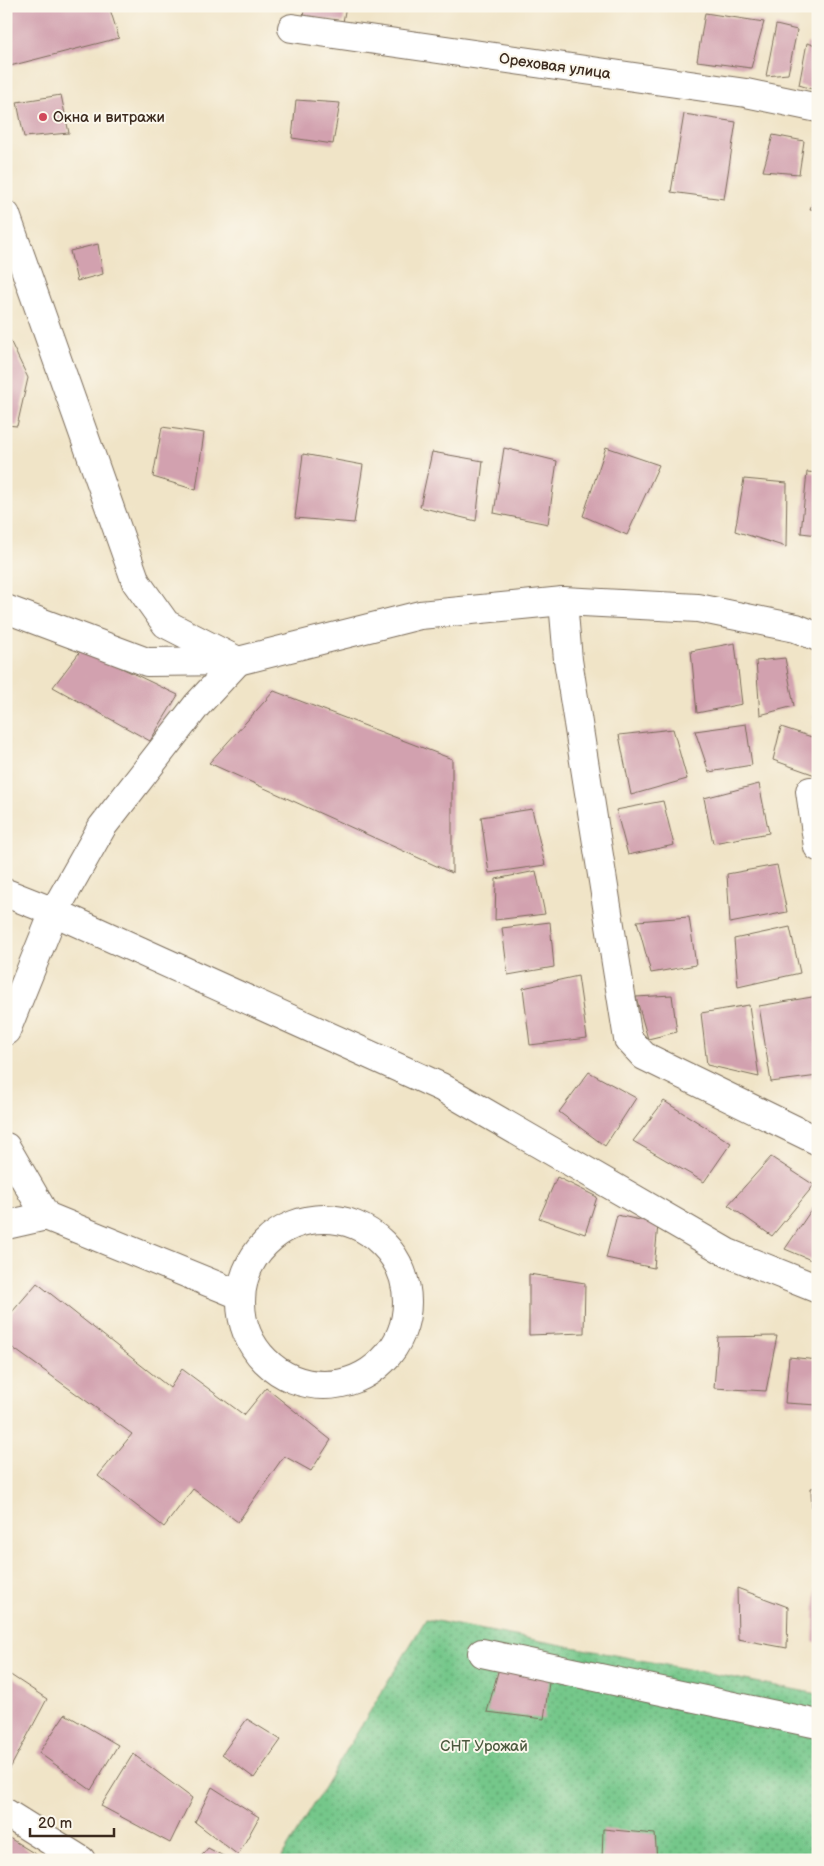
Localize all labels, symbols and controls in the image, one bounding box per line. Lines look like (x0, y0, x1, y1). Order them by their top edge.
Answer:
street label: Ореховая улица (498, 49, 612, 84)
place label: Окна и витражи (53, 108, 165, 127)
marker: Окна и витражи (37, 111, 49, 123)
park label: СНТ Урожай (440, 1737, 528, 1756)
scale bar (30, 1806, 114, 1838)
text: 20 m (38, 1814, 72, 1833)

